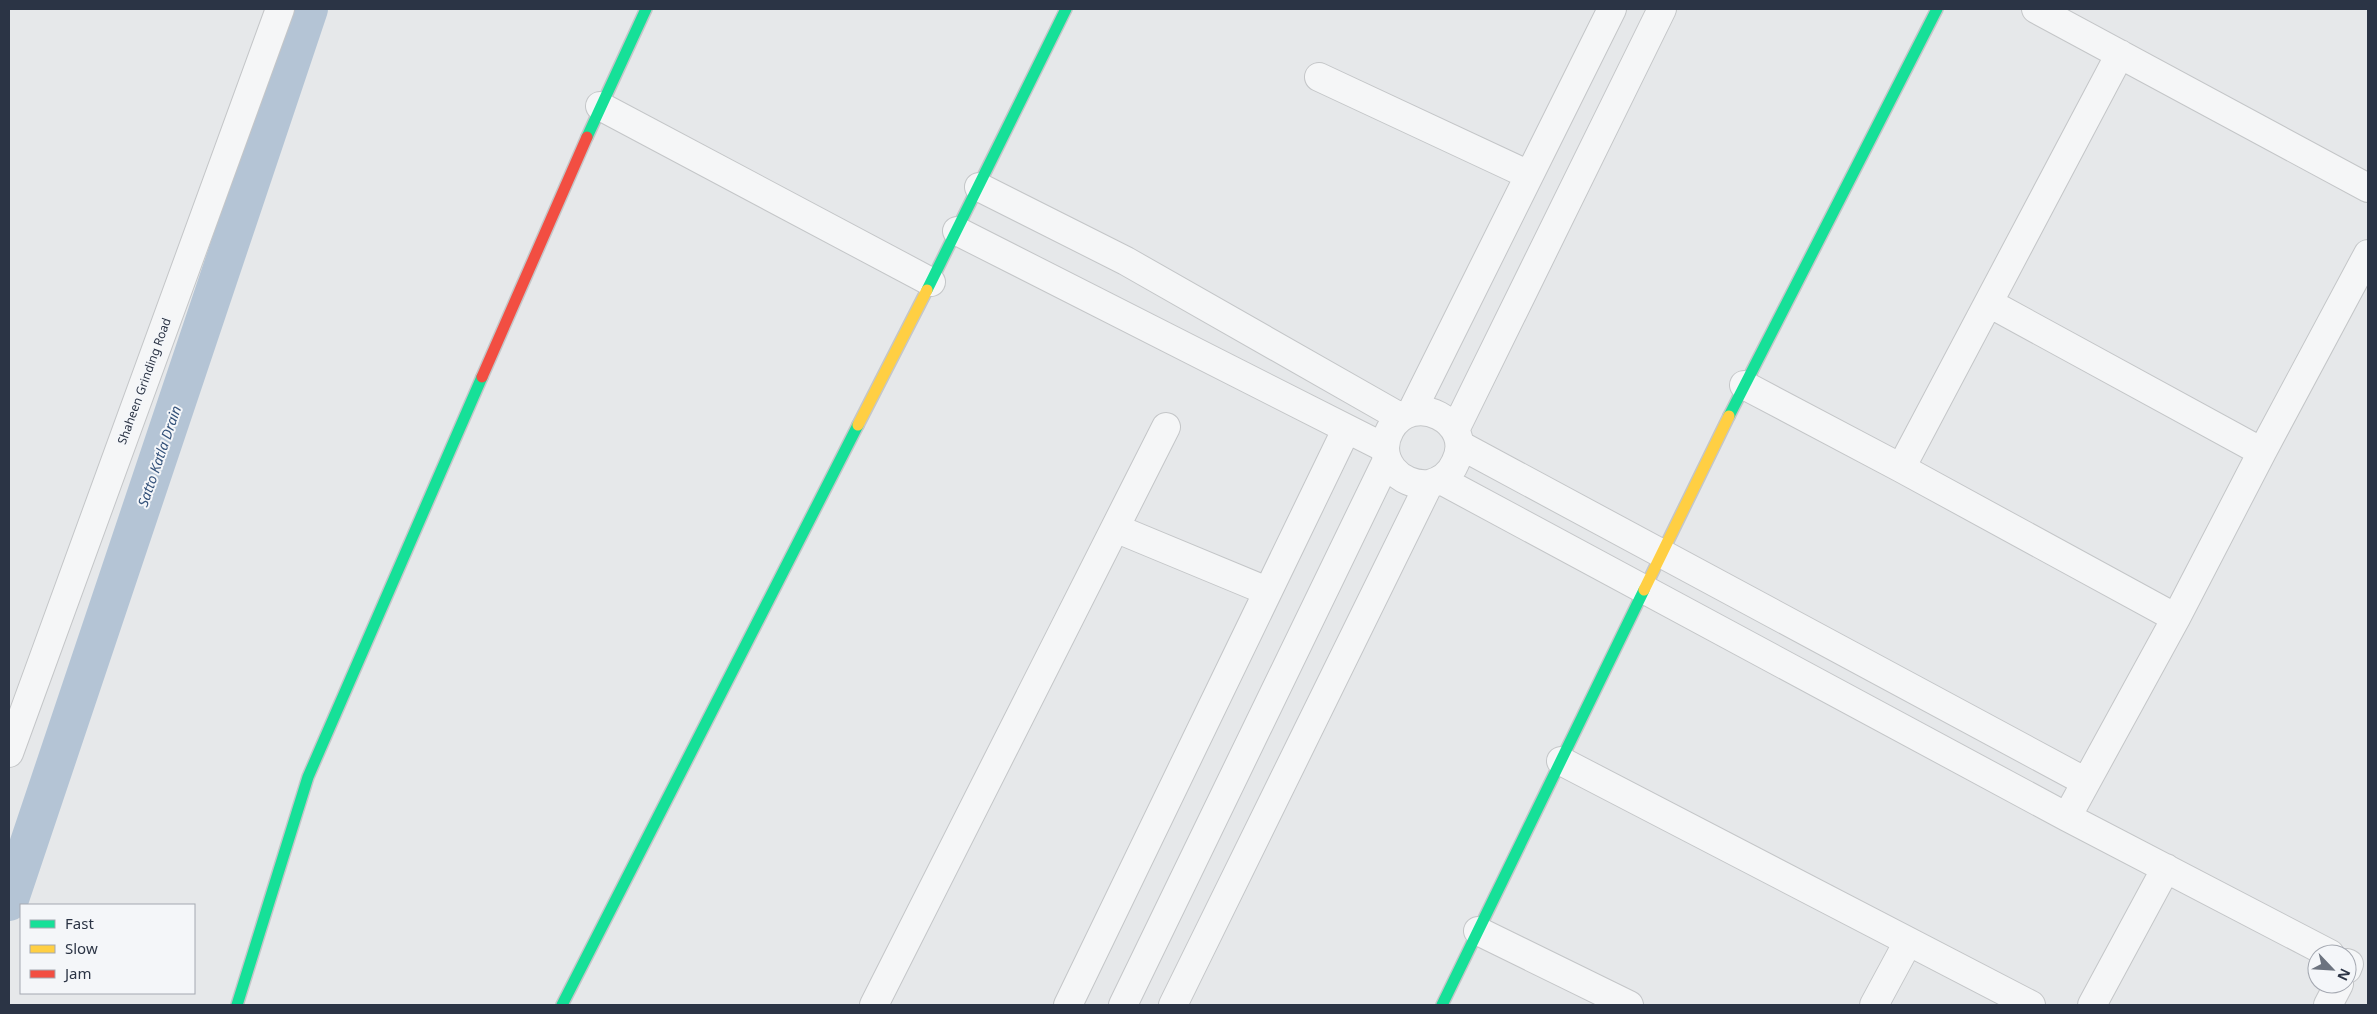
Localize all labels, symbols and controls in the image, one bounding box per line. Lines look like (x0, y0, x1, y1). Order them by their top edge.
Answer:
street label: Shaheen Grinding Road (113, 315, 175, 447)
water label: Satto Katla Drain (133, 403, 185, 509)
legend (20, 904, 195, 994)
text: Fast (65, 913, 94, 933)
text: Slow (65, 938, 98, 958)
north arrow (2307, 944, 2357, 994)
text: Jam (63, 963, 92, 983)
text: N (2333, 966, 2355, 984)

